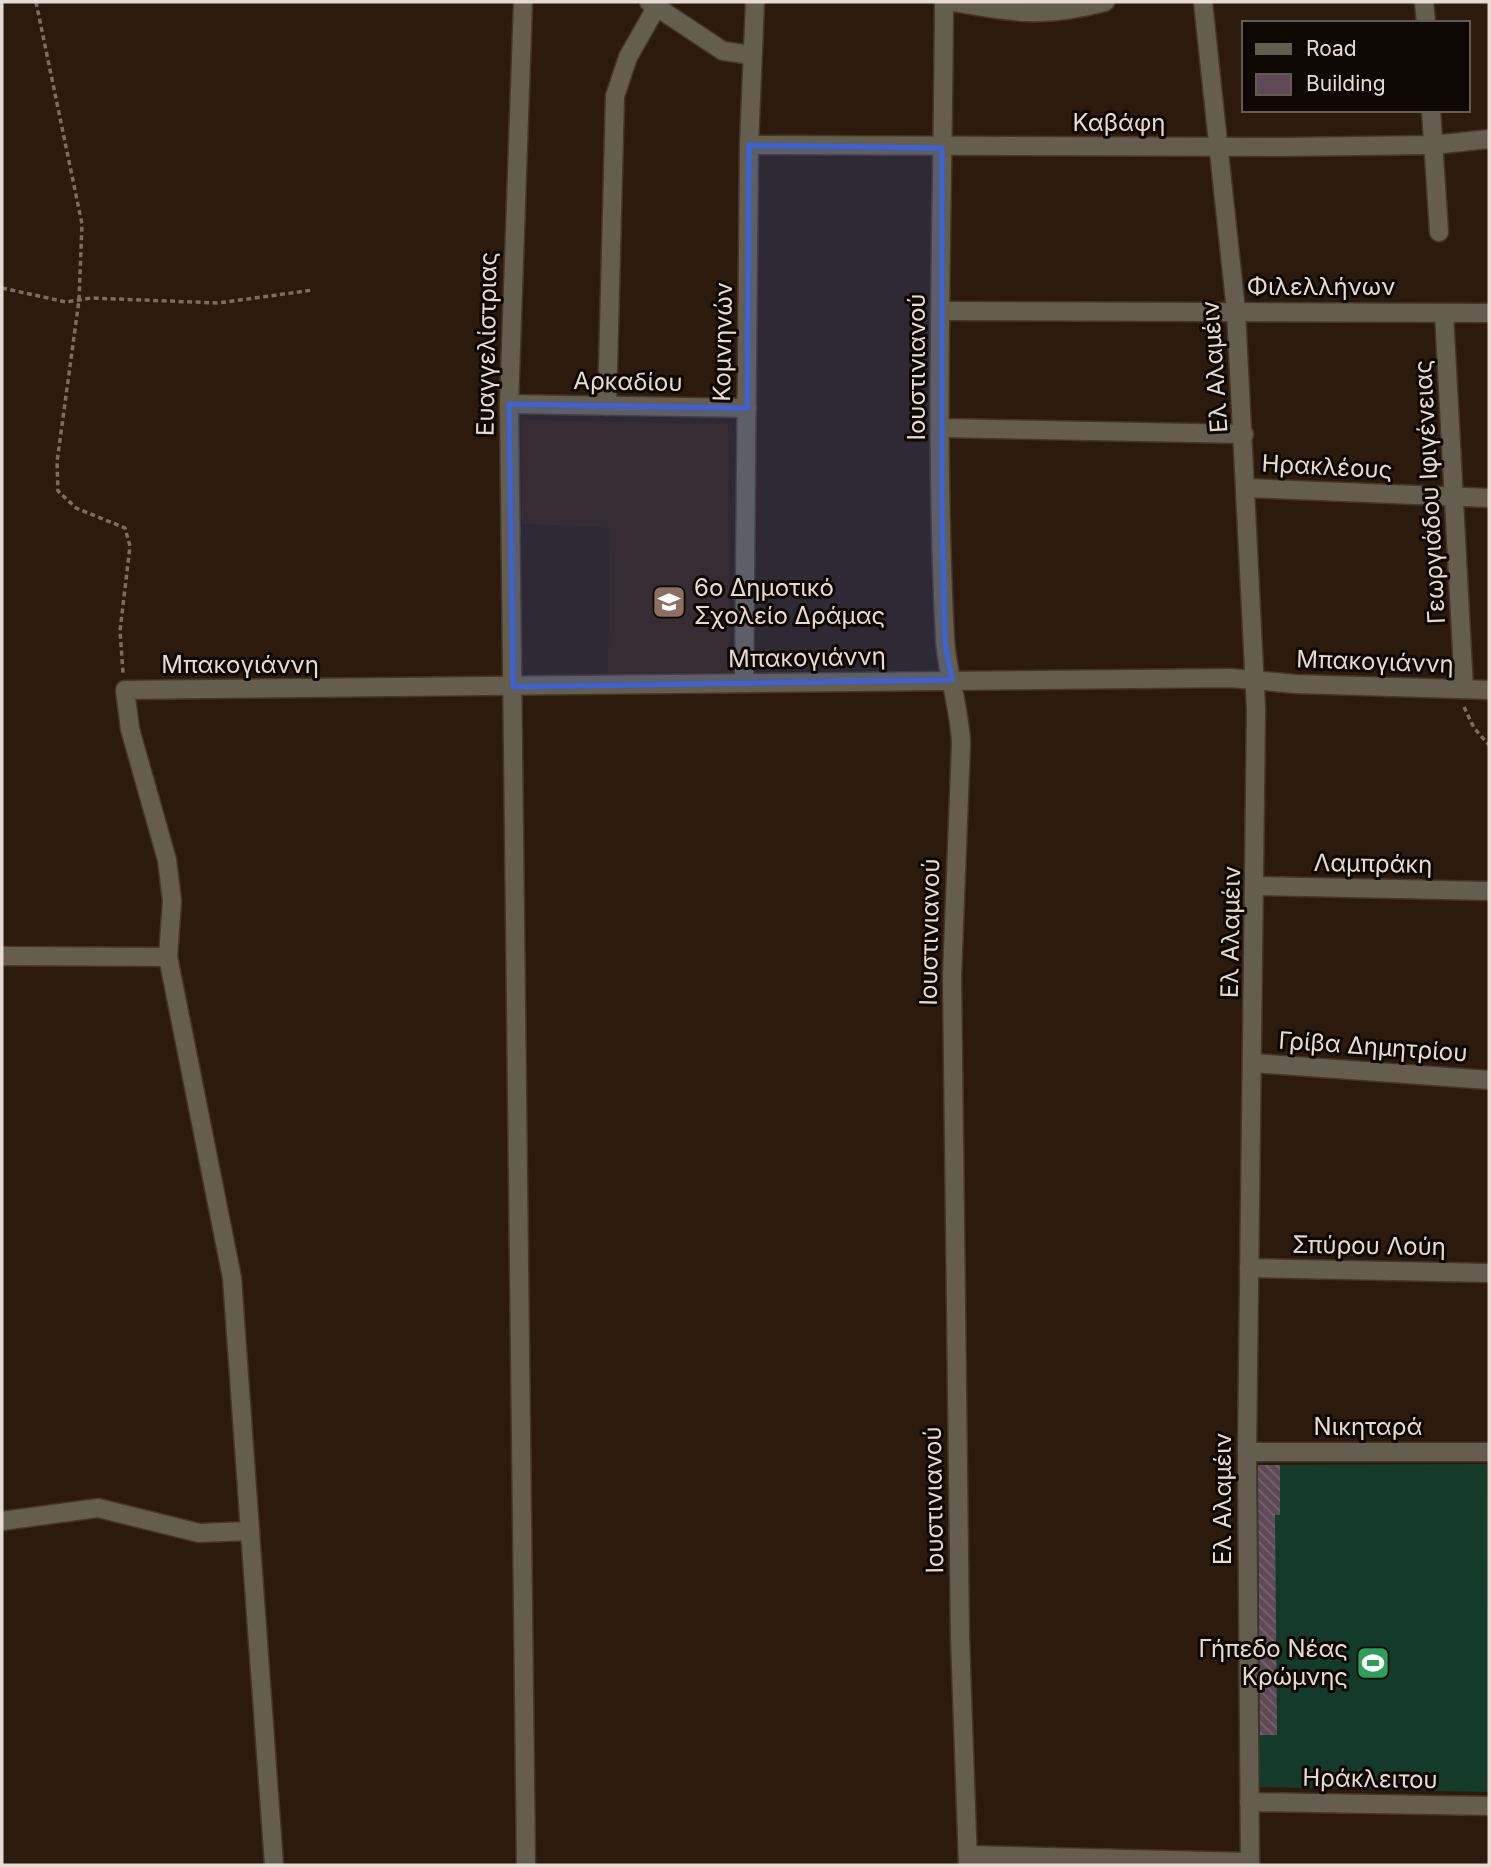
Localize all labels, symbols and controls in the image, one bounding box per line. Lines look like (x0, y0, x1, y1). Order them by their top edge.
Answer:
legend (1242, 21, 1470, 112)
text: Road (1306, 36, 1357, 61)
text: Building (1306, 71, 1386, 96)
street label: Καβάφη (1073, 108, 1165, 137)
street label: Ευαγγελίστριας (470, 252, 503, 436)
street label: Φιλελλήνων (1247, 272, 1395, 301)
street label: Κομνηνών (707, 282, 738, 402)
street label: Ιουστινιανού (902, 294, 931, 441)
street label: Ελ Αλαμέιν (1195, 300, 1234, 434)
street label: Γεωργιάδου Ιφιγένειας (1408, 359, 1451, 625)
street label: Αρκαδίου (573, 366, 683, 397)
street label: Ηρακλέους (1261, 449, 1393, 484)
place label: 6o Δημοτικό Σχολείο Δράμας (694, 573, 885, 630)
school or university icon: 6o Δημοτικό Σχολείο Δράμας (650, 583, 688, 621)
street label: Μπακογιάννη (728, 642, 886, 673)
street label: Μπακογιάννη (1296, 644, 1454, 679)
street label: Μπακογιάννη (161, 650, 319, 679)
street label: Λαμπράκη (1314, 848, 1433, 879)
street label: Ιουστινιανού (914, 858, 945, 1006)
street label: Ελ Αλαμέιν (1215, 866, 1246, 998)
street label: Γρίβα Δημητρίου (1278, 1025, 1468, 1068)
street label: Σπύρου Λούη (1292, 1230, 1446, 1261)
street label: Νικηταρά (1314, 1412, 1422, 1441)
street label: Ιουστινιανού (918, 1426, 949, 1574)
street label: Ελ Αλαμέιν (1208, 1433, 1237, 1565)
place label: Γήπεδο Νέας Κρώμνης (1198, 1634, 1348, 1691)
sports icon: Γήπεδο Νέας Κρώμνης (1354, 1644, 1392, 1682)
street label: Ηράκλειτου (1302, 1763, 1438, 1794)

